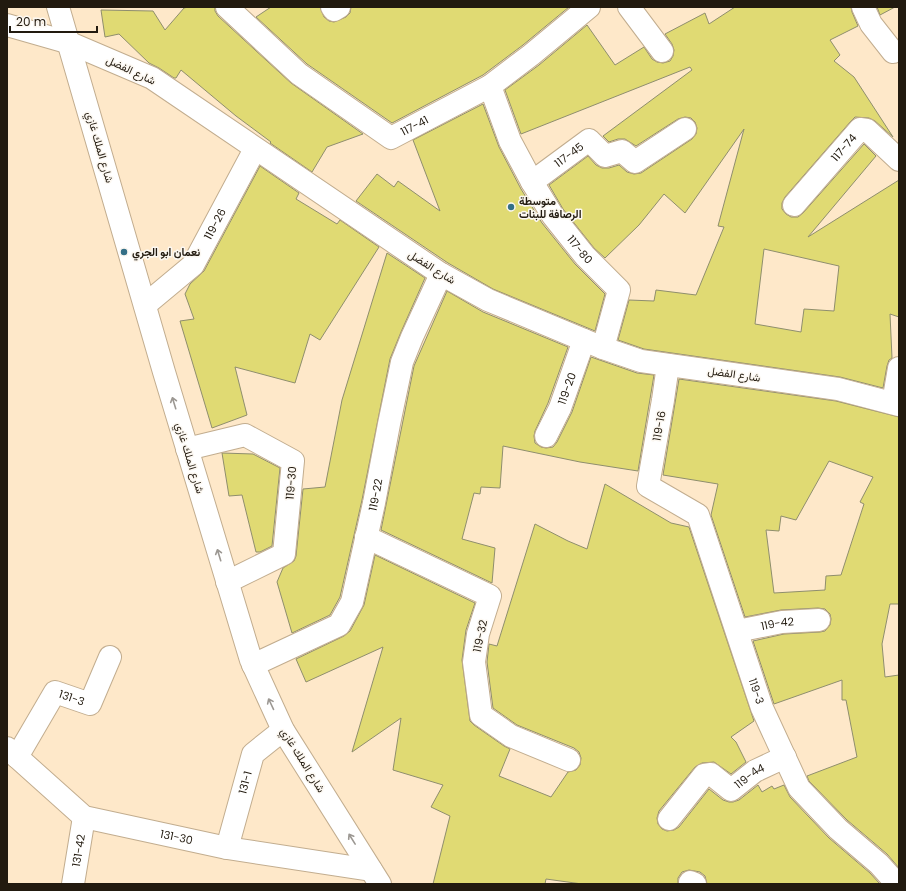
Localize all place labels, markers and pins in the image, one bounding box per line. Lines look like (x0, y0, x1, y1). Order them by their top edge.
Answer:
place label: متوسطة الرصافة للبنات (519, 193, 582, 222)
marker: متوسطة الرصافة للبنات (506, 202, 516, 212)
place label: نعمان ابو الجري (132, 244, 200, 261)
marker: نعمان ابو الجري (119, 247, 129, 257)

